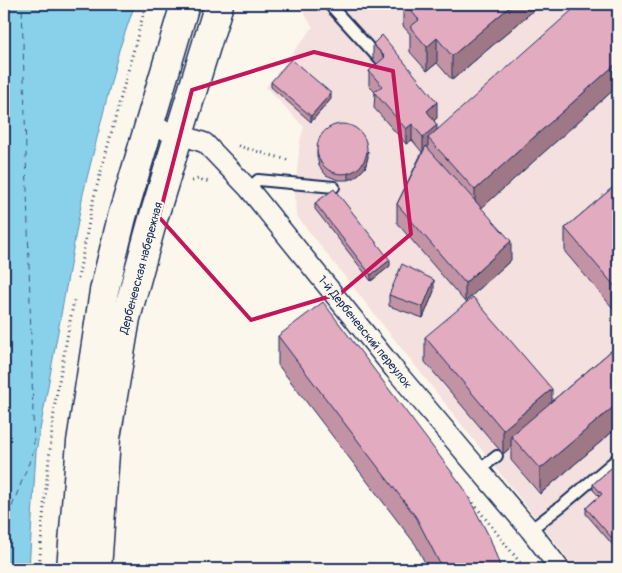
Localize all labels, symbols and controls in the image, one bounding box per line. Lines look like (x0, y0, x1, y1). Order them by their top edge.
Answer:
street label: Дербеневская набережная (116, 200, 166, 337)
street label: 1-й Дербеневский переулок (314, 273, 415, 392)

